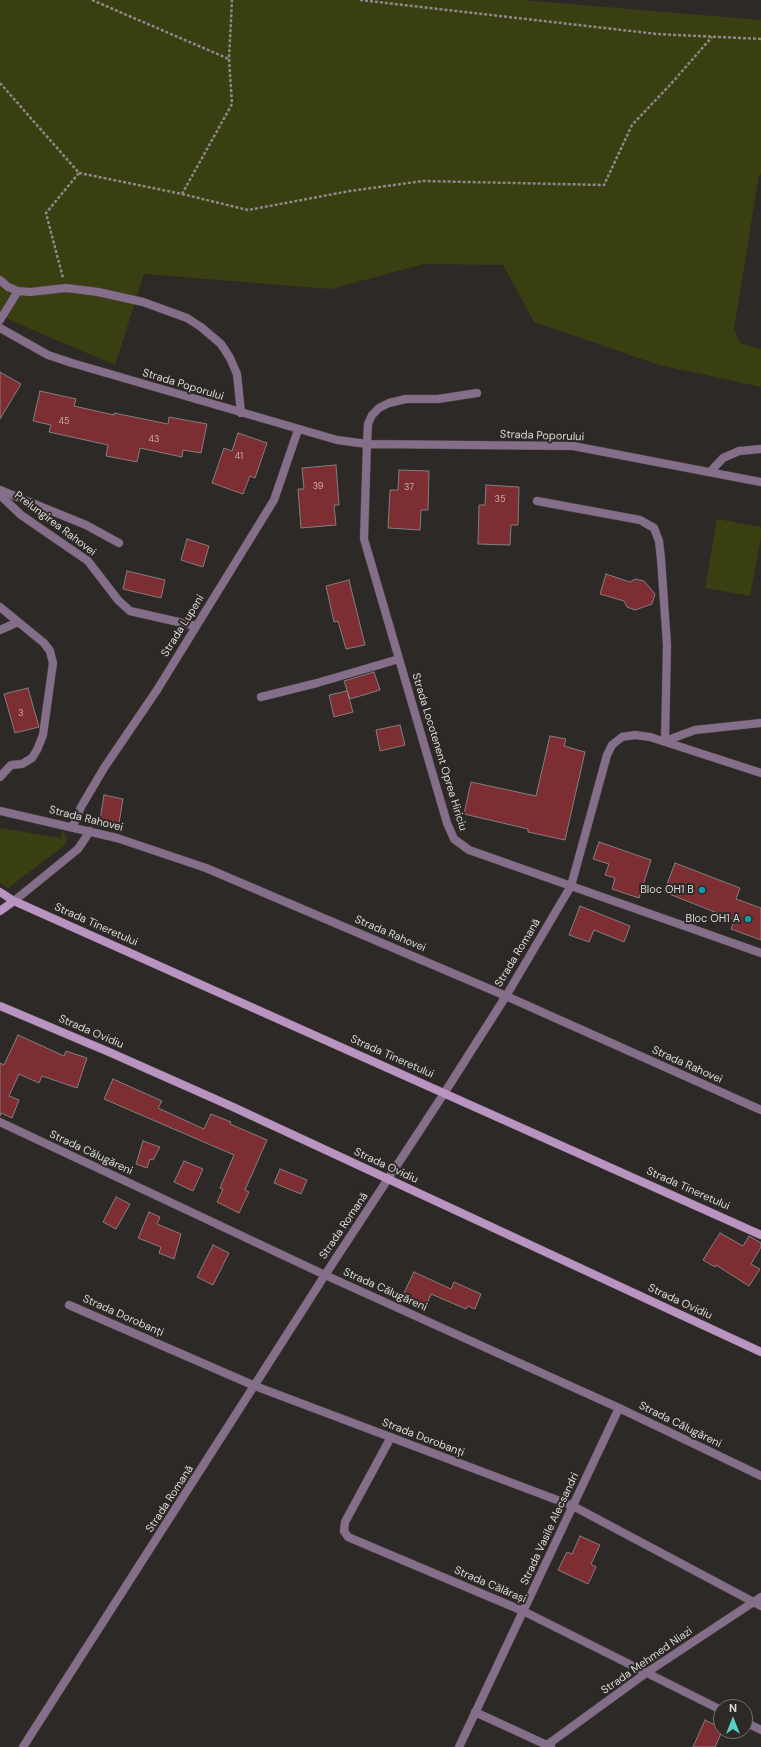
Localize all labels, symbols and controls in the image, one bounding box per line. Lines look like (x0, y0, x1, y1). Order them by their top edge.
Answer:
street label: Strada Poporului (141, 366, 225, 404)
house number: 45 (59, 417, 69, 427)
street label: Strada Poporului (500, 428, 584, 444)
house number: 43 (149, 435, 159, 445)
house number: 41 (235, 452, 243, 462)
house number: 39 (313, 482, 323, 492)
house number: 37 (404, 483, 414, 493)
street label: Prelungirea Rahovei (12, 489, 98, 559)
house number: 35 (495, 495, 505, 505)
street label: Strada Lupeni (159, 593, 207, 659)
street label: Strada Locotenent Oprea Hiriciu (409, 672, 469, 832)
house number: 3 (18, 709, 24, 719)
street label: Strada Rahovei (48, 803, 124, 835)
place label: Bloc OH1 B (640, 883, 694, 897)
marker: Bloc OH1 B (697, 885, 707, 895)
street label: Strada Tineretului (52, 901, 140, 949)
place label: Bloc OH1 A (686, 912, 740, 926)
street label: Strada Rahovei (352, 913, 428, 955)
marker: Bloc OH1 A (743, 914, 753, 924)
street label: Strada Romană (492, 916, 544, 990)
street label: Strada Ovidiu (57, 1012, 125, 1052)
street label: Strada Tineretului (348, 1033, 436, 1081)
street label: Strada Rahovei (650, 1044, 724, 1086)
street label: Strada Călugăreni (47, 1128, 135, 1178)
street label: Strada Ovidiu (352, 1145, 420, 1187)
street label: Strada Tineretului (644, 1165, 732, 1213)
street label: Strada Romană (317, 1190, 371, 1262)
street label: Strada Călugăreni (341, 1266, 429, 1314)
street label: Strada Ovidiu (646, 1281, 714, 1323)
street label: Strada Dorobanți (81, 1292, 165, 1340)
street label: Strada Călugăreni (636, 1399, 724, 1451)
street label: Strada Dorobanți (380, 1416, 466, 1460)
street label: Strada Romană (143, 1463, 197, 1535)
street label: Strada Vasile Alecsandri (518, 1471, 582, 1587)
street label: Strada Călărași (452, 1564, 528, 1606)
street label: Strada Mehmed Niazi (599, 1625, 695, 1697)
north arrow (713, 1699, 753, 1739)
text: N (729, 1701, 737, 1715)

